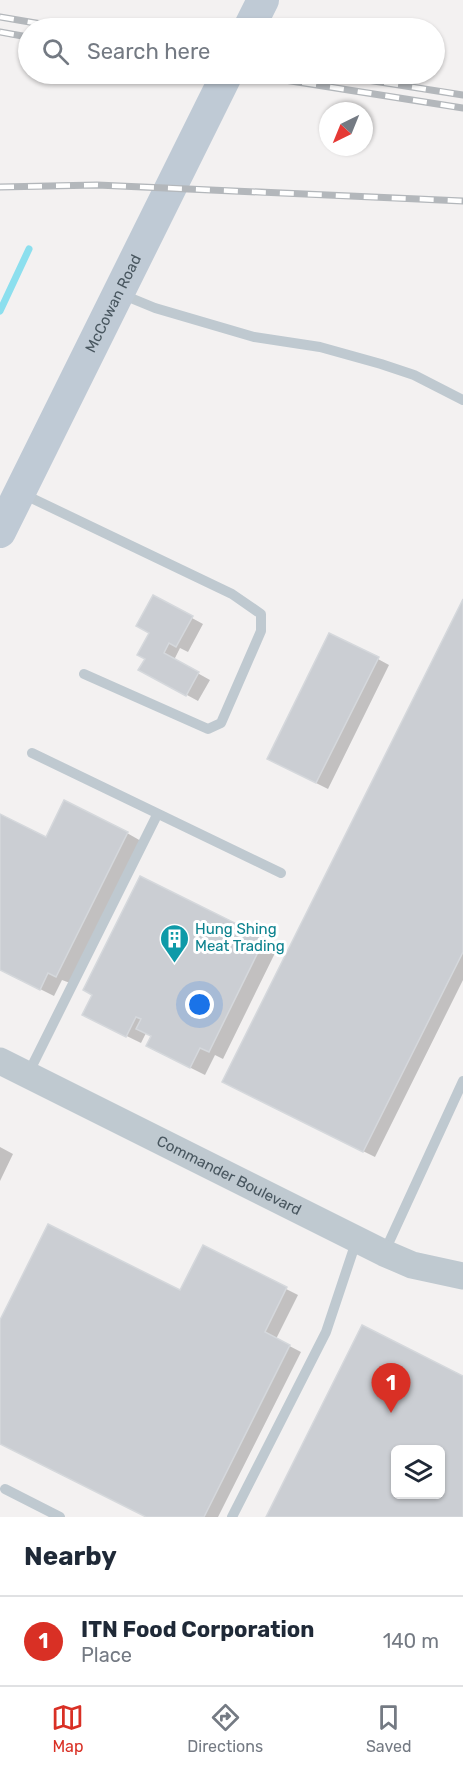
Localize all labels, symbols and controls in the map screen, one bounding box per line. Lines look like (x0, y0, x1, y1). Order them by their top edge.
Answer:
search box (18, 18, 445, 84)
icon: search (39, 35, 72, 68)
text: Search here (87, 38, 210, 65)
north arrow (319, 102, 373, 156)
street label: McCowan Road (81, 252, 145, 355)
place label: Hung Shing Meat Trading (195, 920, 285, 955)
building icon: Hung Shing Meat Trading (158, 922, 190, 964)
your location (185, 990, 214, 1019)
street label: Commander Boulevard (154, 1132, 304, 1219)
pin: 1 (372, 1364, 410, 1413)
map controls (391, 1445, 445, 1499)
button: layers (391, 1445, 445, 1499)
text: Nearby (24, 1541, 117, 1572)
text: ITN Food Corporation (81, 1616, 314, 1643)
text: 1 (39, 1629, 48, 1653)
text: 140 m (383, 1629, 439, 1653)
text: Place (81, 1643, 132, 1667)
tab: Map (51, 1701, 84, 1756)
tab: Directions (187, 1701, 263, 1756)
tab: Saved (366, 1701, 412, 1756)

